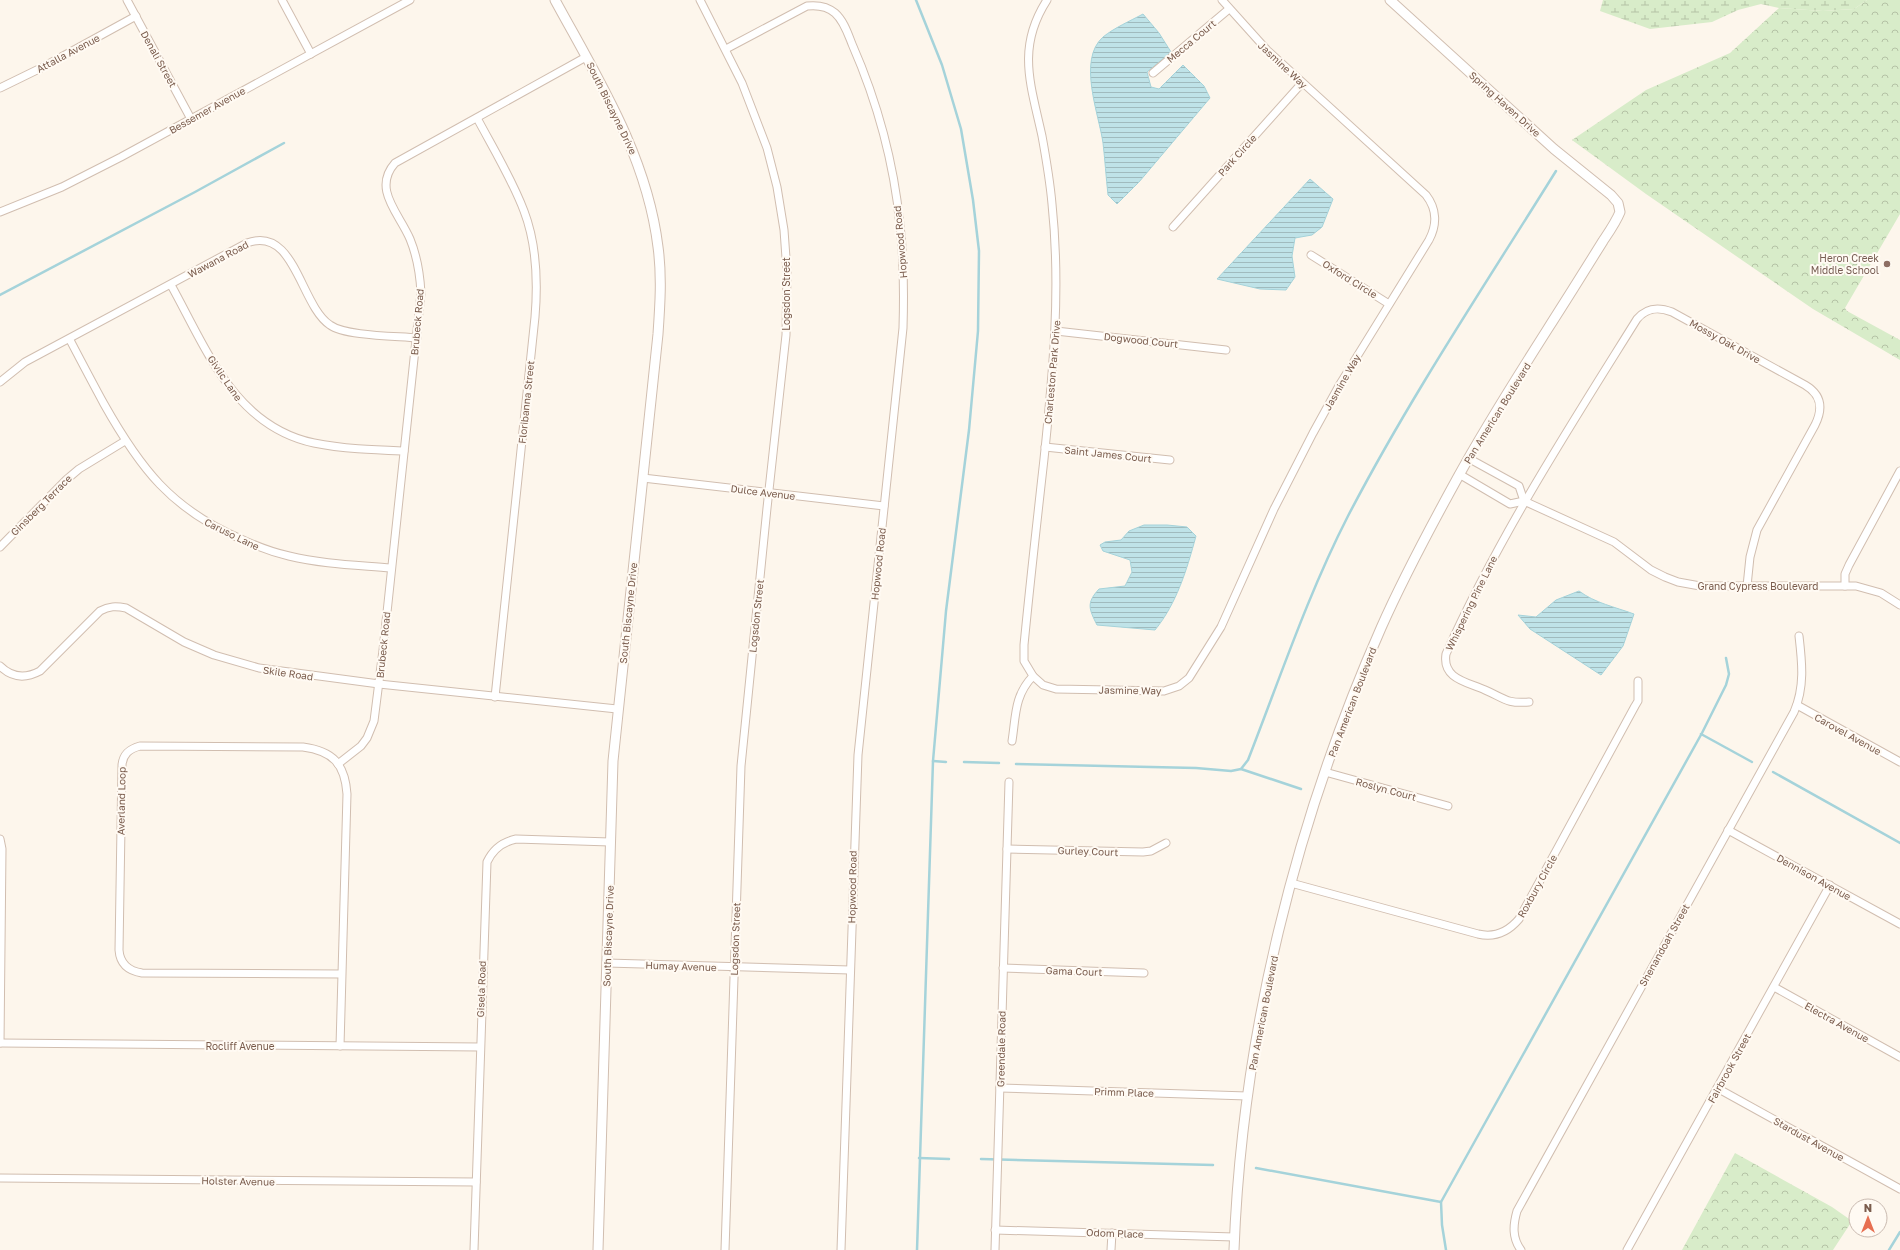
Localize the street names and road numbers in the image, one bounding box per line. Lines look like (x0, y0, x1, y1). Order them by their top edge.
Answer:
street label: Mecca Court (1164, 17, 1218, 65)
street label: Denali Street (139, 29, 179, 89)
street label: Attalla Avenue (34, 31, 102, 75)
street label: Jasmine Way (1256, 39, 1310, 91)
street label: South Biscayne Drive (584, 60, 640, 156)
street label: Spring Haven Drive (1467, 69, 1543, 139)
street label: Bessemer Avenue (167, 84, 247, 136)
street label: Park Circle (1215, 132, 1259, 178)
street label: Hopwood Road (891, 205, 909, 279)
street label: Wawana Road (186, 238, 250, 280)
street label: Logsdon Street (780, 257, 792, 331)
street label: Oxford Circle (1320, 257, 1380, 301)
street label: Brubeck Road (408, 288, 426, 356)
street label: Mossy Oak Drive (1687, 317, 1763, 366)
street label: Charleston Park Drive (1041, 319, 1063, 424)
street label: Dogwood Court (1103, 330, 1179, 350)
street label: Jasmine Way (1321, 351, 1363, 412)
street label: Givlic Lane (205, 353, 245, 403)
street label: Floribanna Street (516, 360, 536, 444)
street label: Pan American Boulevard (1461, 360, 1533, 466)
street label: Saint James Court (1064, 443, 1152, 465)
street label: Ginsberg Terrace (8, 472, 74, 538)
street label: Dulce Avenue (730, 482, 796, 502)
street label: Caruso Lane (203, 516, 262, 553)
street label: Hopwood Road (868, 527, 888, 601)
street label: Whispering Pine Lane (1443, 553, 1499, 652)
street label: South Biscayne Drive (617, 562, 639, 664)
street label: Logsdon Street (746, 579, 766, 653)
street label: Grand Cypress Boulevard (1698, 580, 1818, 592)
street label: Brubeck Road (374, 611, 392, 679)
street label: Pan American Boulevard (1325, 645, 1379, 759)
street label: Skile Road (262, 664, 314, 682)
street label: Jasmine Way (1099, 683, 1162, 697)
street label: Carovel Avenue (1813, 711, 1884, 757)
street label: Averland Loop (114, 767, 128, 835)
street label: Roslyn Court (1354, 775, 1418, 803)
street label: Gurley Court (1057, 844, 1119, 858)
street label: Hopwood Road (845, 850, 859, 924)
street label: Roxbury Circle (1515, 852, 1559, 920)
street label: Dennison Avenue (1775, 852, 1853, 902)
street label: South Biscayne Drive (600, 885, 616, 987)
street label: Logsdon Street (728, 902, 742, 976)
street label: Shenandoah Street (1636, 902, 1692, 988)
street label: Pan American Boulevard (1246, 955, 1280, 1071)
street label: Humay Avenue (645, 959, 717, 973)
street label: Gisela Road (474, 960, 488, 1018)
street label: Gama Court (1045, 964, 1103, 978)
street label: Electra Avenue (1803, 999, 1871, 1045)
street label: Greendale Road (994, 1011, 1008, 1087)
street label: Fairbrook Street (1705, 1031, 1753, 1105)
street label: Rocliff Avenue (205, 1040, 275, 1052)
street label: Primm Place (1094, 1085, 1154, 1099)
street label: Stardust Avenue (1772, 1115, 1847, 1163)
street label: Holster Avenue (201, 1174, 275, 1188)
street label: Odom Place (1086, 1226, 1144, 1240)

